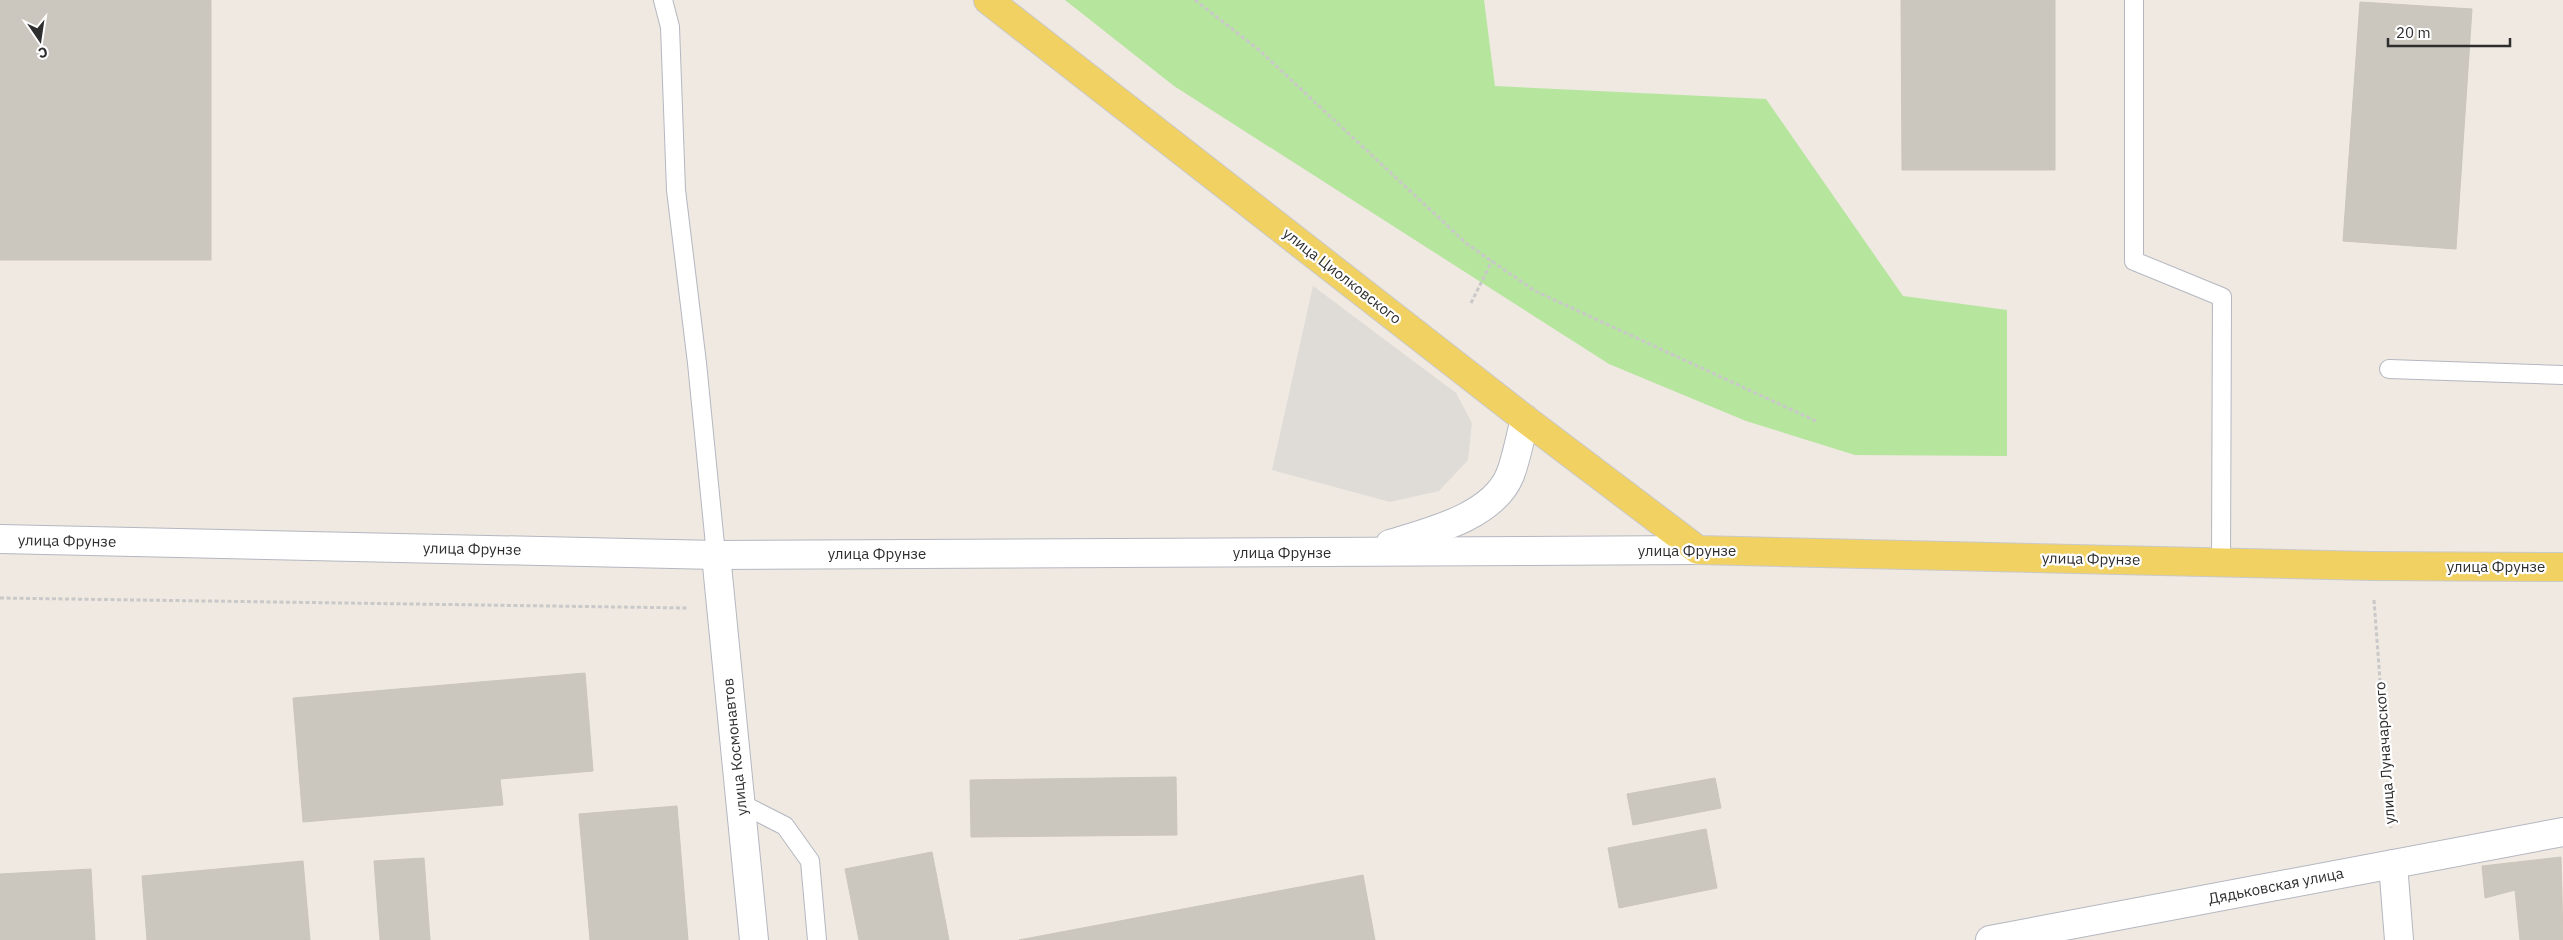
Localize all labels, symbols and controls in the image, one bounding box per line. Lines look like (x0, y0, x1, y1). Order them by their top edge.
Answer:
north arrow (15, 15, 65, 65)
scale bar (2388, 15, 2510, 47)
text: 20 m (2396, 23, 2431, 42)
text: С (36, 43, 49, 62)
street label: улица Циолковского (1279, 223, 1405, 328)
street label: улица Фрунзе (18, 530, 116, 551)
street label: улица Фрунзе (423, 538, 521, 559)
street label: улица Фрунзе (1638, 541, 1736, 560)
street label: улица Фрунзе (1233, 543, 1331, 562)
street label: улица Фрунзе (828, 544, 926, 563)
street label: улица Фрунзе (2042, 548, 2140, 569)
street label: улица Фрунзе (2447, 557, 2545, 576)
street label: улица Космонавтов (718, 677, 751, 817)
street label: улица Луначарского (2370, 681, 2399, 825)
street label: Дядьковская улица (2207, 863, 2345, 908)

